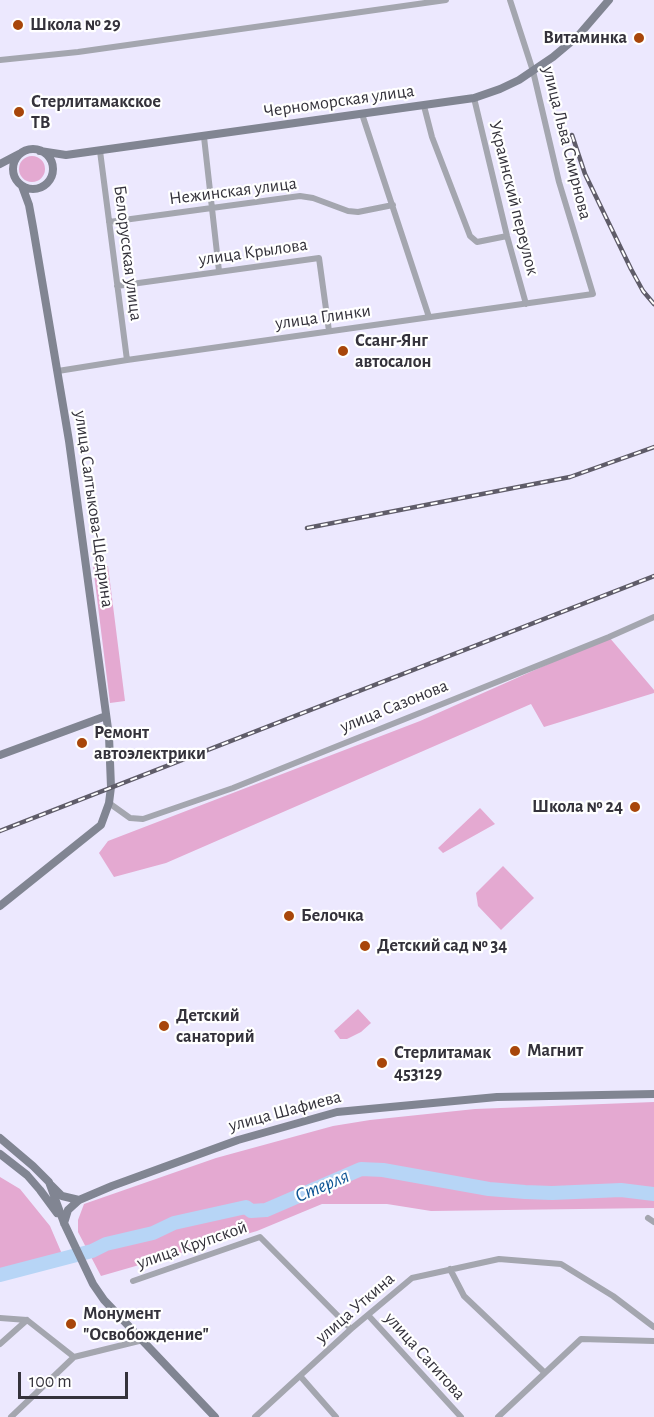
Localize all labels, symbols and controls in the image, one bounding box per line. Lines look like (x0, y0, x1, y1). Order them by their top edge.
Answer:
place label: Школа № 29 (30, 14, 121, 36)
marker: Школа № 29 (11, 18, 25, 32)
place label: Витаминка (543, 27, 627, 49)
marker: Витаминка (632, 31, 646, 45)
street label: улица Льва Смирнова (537, 64, 597, 222)
street label: Черноморская улица (262, 80, 416, 122)
place label: Стерлитамакское ТВ (31, 91, 161, 134)
marker: Стерлитамакское ТВ (12, 105, 26, 119)
street label: Украинский переулок (484, 118, 544, 278)
street label: Нежинская улица (168, 172, 298, 210)
street label: Белорусская улица (109, 184, 147, 322)
street label: улица Крылова (197, 234, 309, 270)
street label: улица Глинки (274, 300, 372, 334)
place label: Ссанг-Янг автосалон (355, 330, 431, 372)
marker: Ссанг-Янг автосалон (336, 344, 350, 358)
street label: улица Салтыкова-Щедрина (69, 409, 119, 609)
street label: улица Сазонова (337, 675, 451, 737)
place label: Ремонт автоэлектрики (94, 722, 206, 764)
marker: Ремонт автоэлектрики (75, 736, 89, 750)
place label: Школа № 24 (532, 796, 623, 818)
marker: Школа № 24 (628, 800, 642, 814)
place label: Белочка (301, 905, 364, 927)
marker: Белочка (282, 909, 296, 923)
place label: Детский сад № 34 (377, 935, 507, 957)
marker: Детский сад № 34 (358, 939, 372, 953)
place label: Детский санаторий (176, 1005, 255, 1048)
marker: Детский санаторий (157, 1019, 171, 1033)
place label: Магнит (527, 1040, 583, 1062)
place label: Стерлитамак 453129 (394, 1042, 491, 1084)
marker: Магнит (508, 1044, 522, 1058)
marker: Стерлитамак 453129 (375, 1056, 389, 1070)
street label: улица Шафиева (226, 1086, 344, 1136)
water label: Стерля (291, 1164, 353, 1208)
street label: улица Крупской (134, 1216, 250, 1274)
street label: улица Уткина (311, 1268, 399, 1348)
place label: Монумент "Освобождение" (83, 1303, 209, 1346)
street label: улица Сагитова (380, 1308, 470, 1404)
marker: Монумент "Освобождение" (64, 1317, 78, 1331)
scale bar (21, 1360, 130, 1398)
text: 100 m (29, 1373, 72, 1391)

